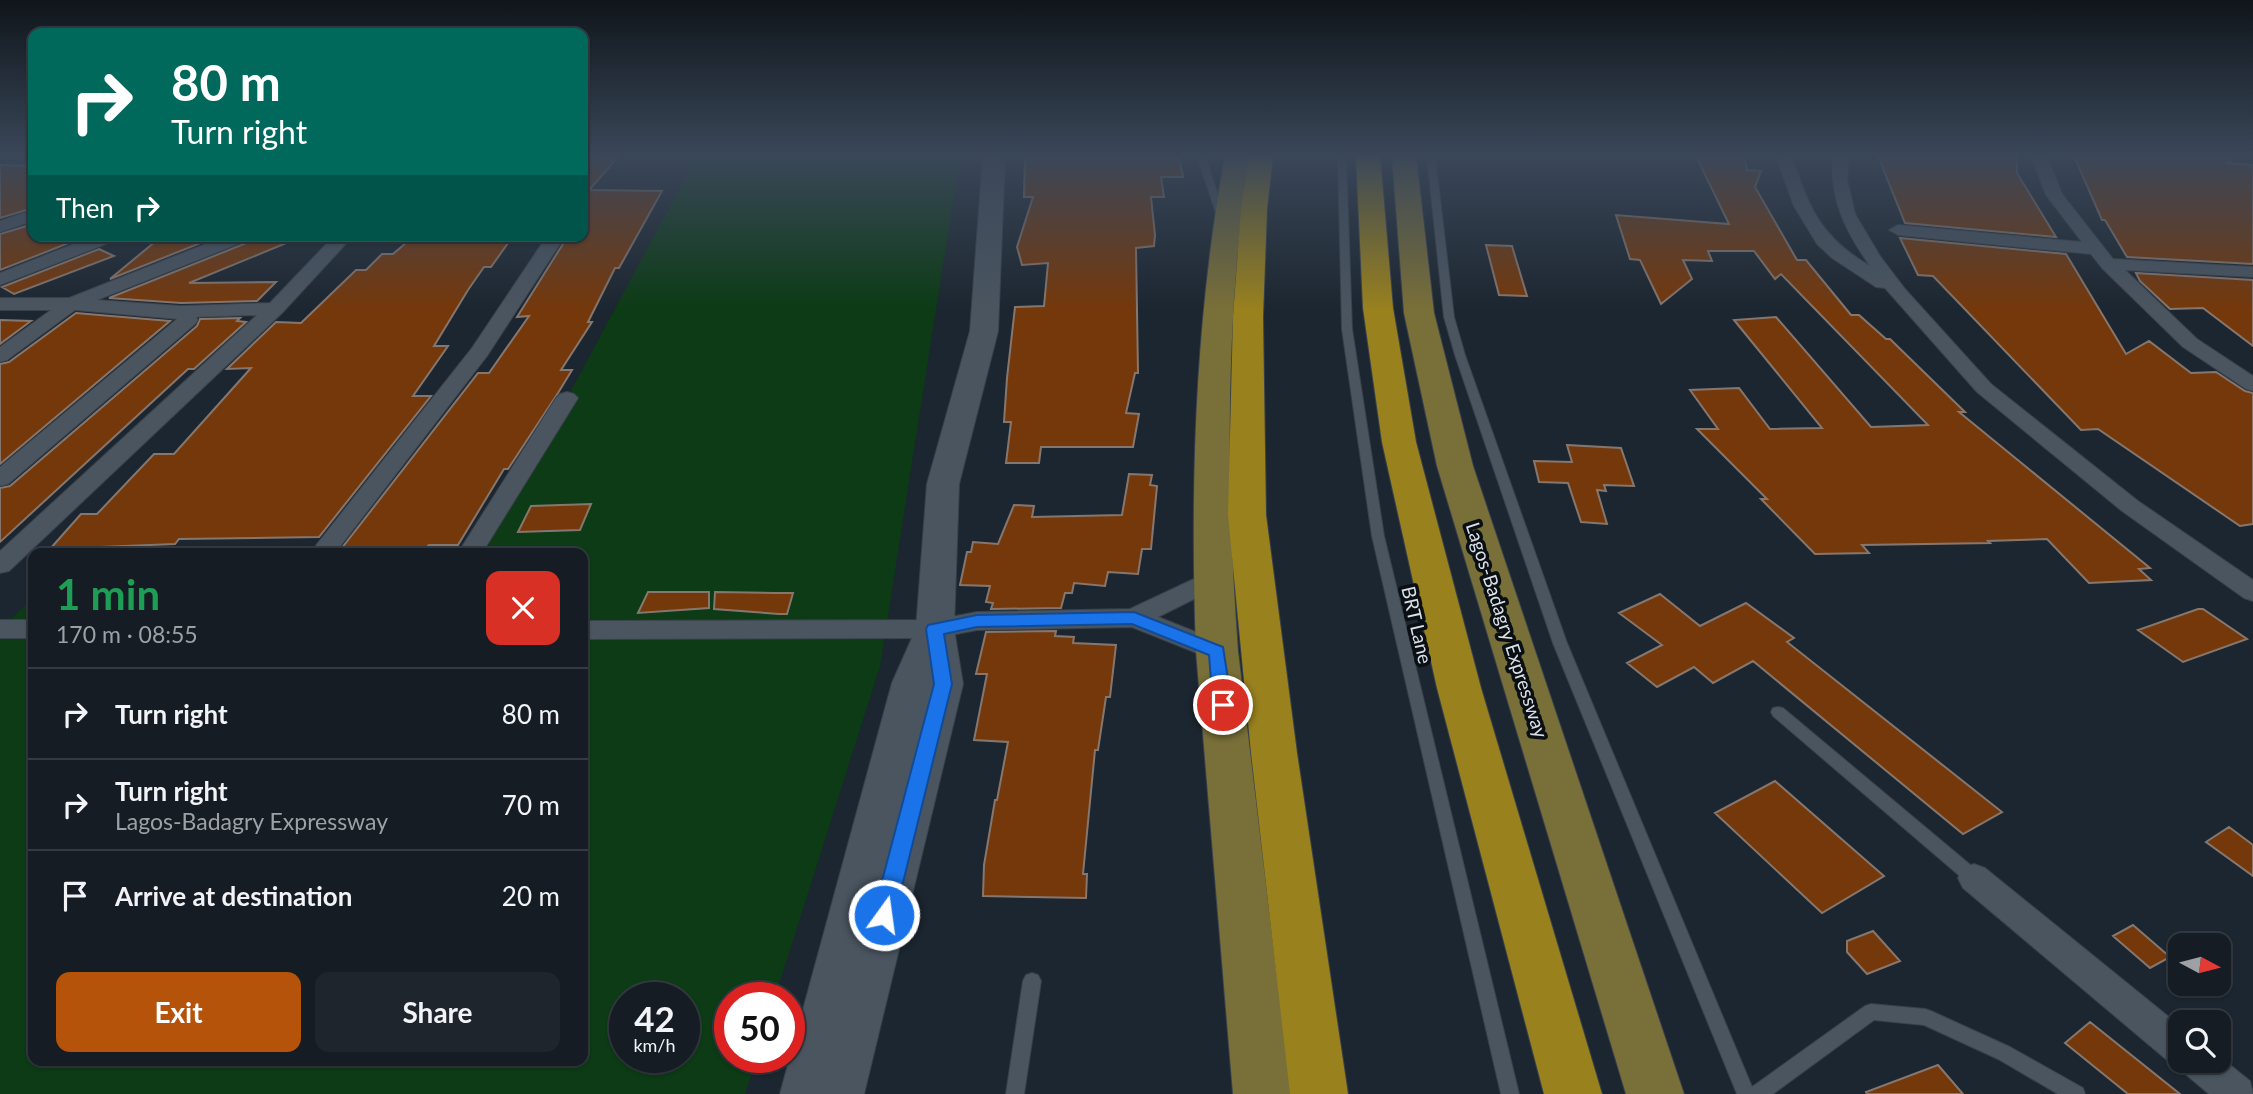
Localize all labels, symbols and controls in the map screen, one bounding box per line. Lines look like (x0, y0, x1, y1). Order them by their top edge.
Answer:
text: 80 m (171, 53, 281, 111)
icon: right (56, 56, 147, 147)
text: Turn right (171, 112, 307, 151)
icon: right (128, 189, 166, 227)
text: Then (56, 192, 114, 224)
street label: Lagos-Badagry Expressway (1462, 519, 1553, 741)
text: 1 min (56, 569, 160, 619)
button: close (486, 571, 560, 645)
street label: BRT Lane (1397, 584, 1438, 666)
text: 170 m · 08:55 (56, 620, 198, 648)
pin (1193, 675, 1253, 735)
icon: arrive (1204, 686, 1242, 724)
icon: right (56, 695, 94, 733)
text: Turn right (115, 698, 228, 730)
text: 80 m (502, 698, 560, 730)
text: Turn right (115, 775, 228, 807)
icon: right (56, 786, 94, 824)
text: 70 m (502, 789, 560, 821)
text: Lagos-Badagry Expressway (115, 807, 388, 835)
icon: arrive (56, 877, 94, 915)
position arrow (847, 878, 921, 952)
text: Arrive at destination (115, 880, 352, 912)
text: 20 m (502, 880, 560, 912)
north arrow (2168, 933, 2231, 996)
map controls (2168, 933, 2231, 1073)
button: Exit (56, 972, 301, 1052)
button: Share (315, 972, 560, 1052)
speed limit sign: 50 (714, 982, 805, 1073)
text: 42 (634, 997, 675, 1039)
button: search (2168, 1010, 2231, 1073)
text: km/h (633, 1034, 676, 1056)

